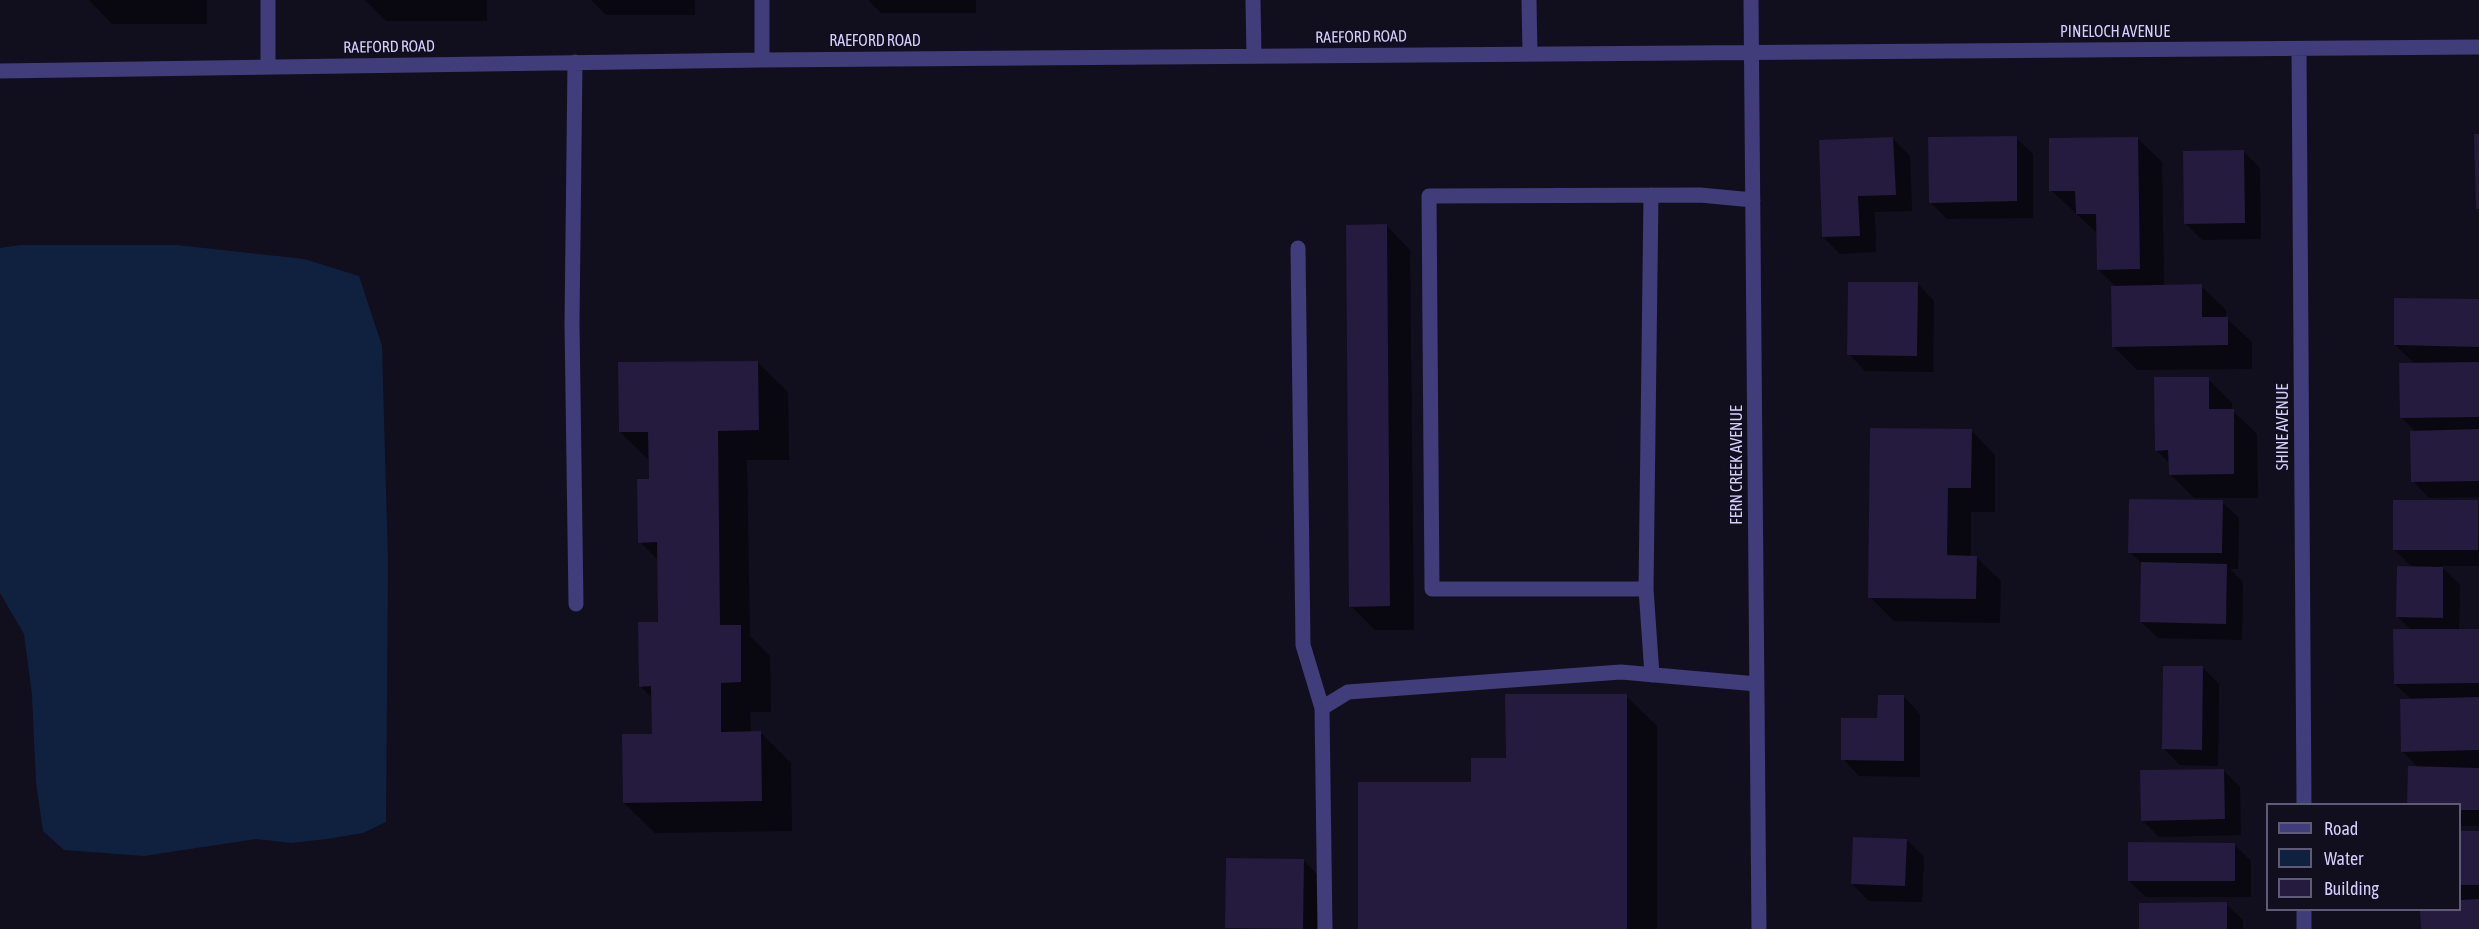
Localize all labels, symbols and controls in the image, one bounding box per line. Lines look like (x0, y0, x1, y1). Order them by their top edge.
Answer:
street label: PINELOCH AVENUE (2060, 22, 2170, 42)
street label: RAEFORD ROAD (1315, 27, 1407, 47)
street label: RAEFORD ROAD (829, 31, 921, 51)
street label: RAEFORD ROAD (343, 37, 435, 57)
street label: SHINE AVENUE (2273, 384, 2293, 470)
street label: FERN CREEK AVENUE (1727, 405, 1747, 525)
legend (2266, 803, 2461, 911)
text: Road (2324, 818, 2358, 839)
text: Water (2324, 848, 2363, 869)
text: Building (2324, 878, 2379, 899)

